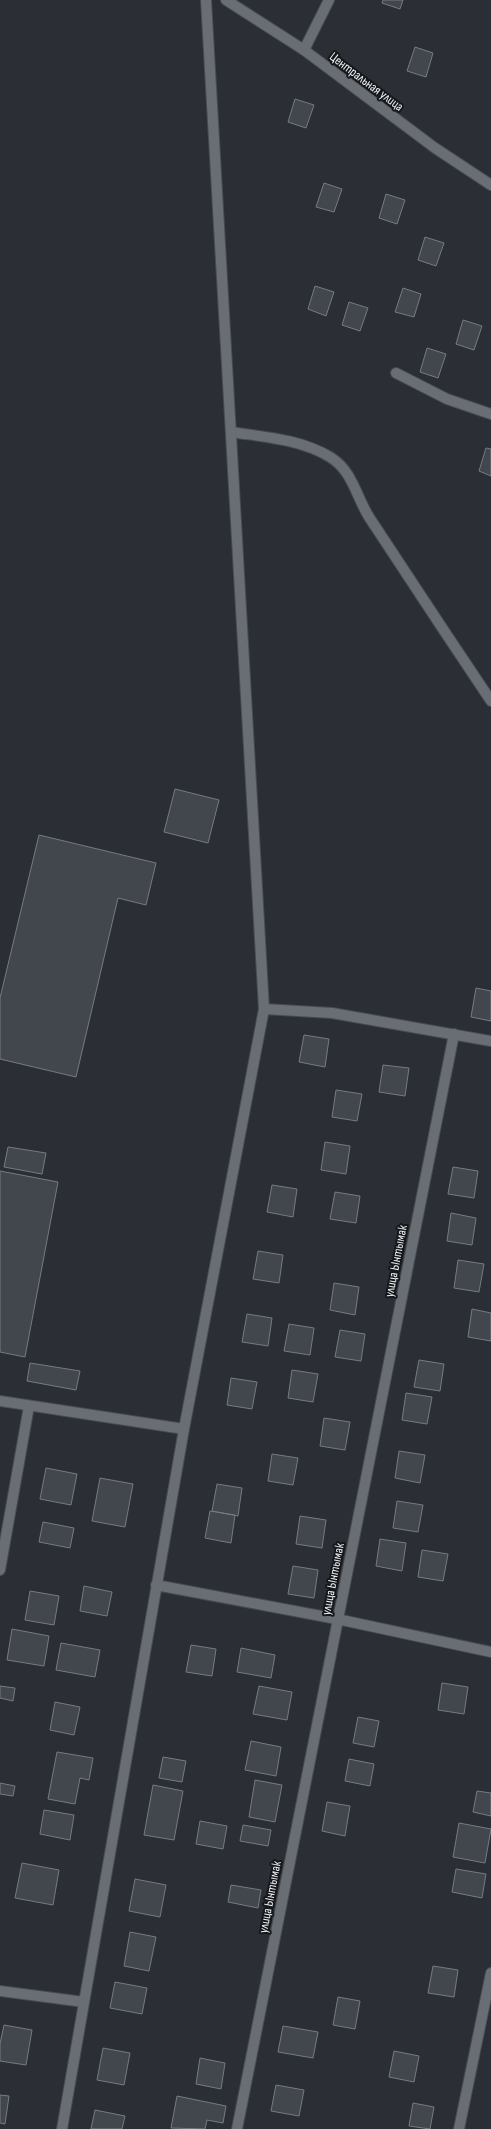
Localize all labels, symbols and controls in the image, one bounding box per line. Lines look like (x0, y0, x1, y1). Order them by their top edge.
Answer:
street label: Центральная улица (326, 49, 407, 115)
street label: улица Ынтымак (381, 1224, 411, 1299)
street label: улица Ынтымак (318, 1542, 348, 1617)
street label: улица Ынтымак (255, 1860, 285, 1935)

